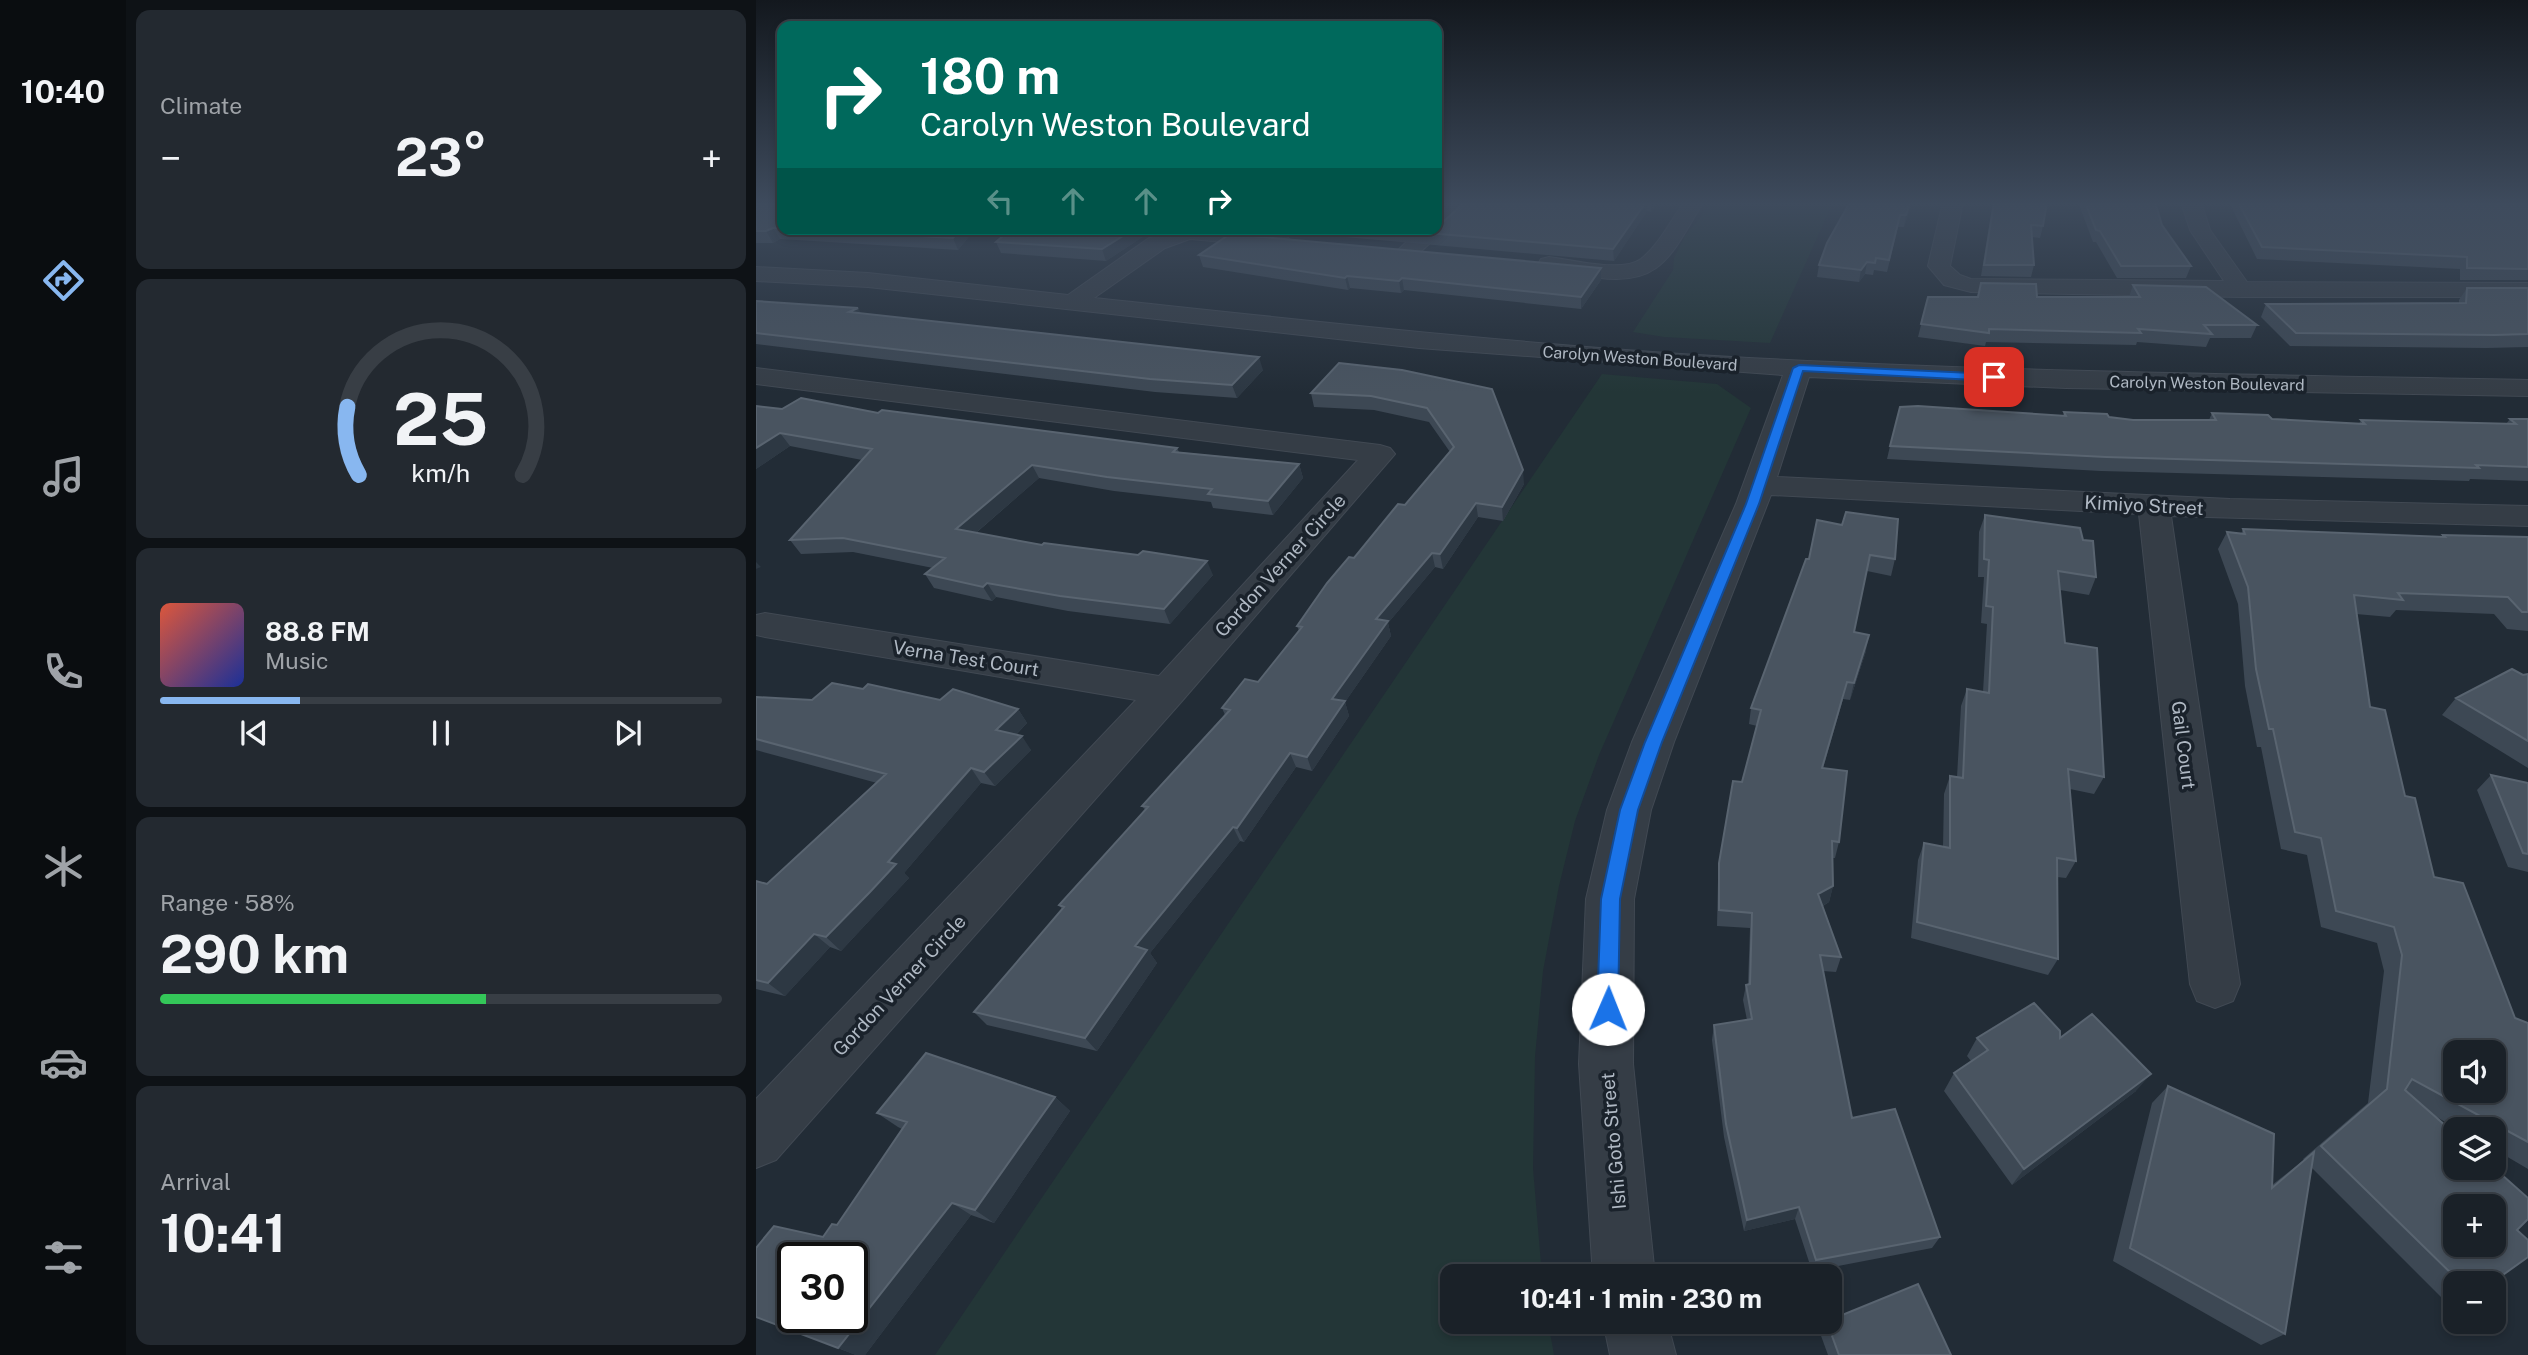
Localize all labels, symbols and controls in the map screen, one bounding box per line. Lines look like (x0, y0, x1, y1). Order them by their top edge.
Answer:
text: 180 m (920, 47, 1060, 105)
icon: right (805, 49, 896, 140)
text: 10:40 (21, 73, 105, 110)
text: Climate (160, 92, 242, 119)
text: Carolyn Weston Boulevard (920, 106, 1311, 143)
text: 23° (395, 127, 487, 188)
text: − (160, 136, 181, 181)
text: + (701, 136, 722, 181)
icon: left (981, 182, 1019, 220)
icon: ahead (1054, 182, 1092, 220)
icon: ahead (1127, 182, 1165, 220)
icon: right (1200, 182, 1238, 220)
icon: directions (39, 256, 88, 305)
street label: Carolyn Weston Boulevard (1542, 342, 1738, 375)
pin (1964, 347, 2024, 407)
icon: arrive (1975, 358, 2013, 396)
street label: Carolyn Weston Boulevard (2109, 372, 2305, 395)
text: 25 (393, 376, 489, 461)
icon: music (39, 452, 88, 501)
text: km/h (412, 457, 470, 487)
street label: Gordon Verner Circle (1210, 489, 1350, 641)
street label: Kimiyo Street (2084, 491, 2204, 519)
text: 88.8 FM (265, 616, 370, 647)
street label: Verna Test Court (891, 636, 1041, 680)
icon: phone (39, 647, 88, 696)
text: Music (265, 647, 329, 674)
street label: Gail Court (2168, 699, 2200, 791)
icon: previous (235, 714, 273, 752)
icon: pause (422, 714, 460, 752)
icon: next (609, 714, 647, 752)
icon: climate (39, 842, 88, 891)
text: Range · 58% (160, 889, 295, 916)
street label: Gordon Verner Circle (828, 910, 970, 1060)
text: 290 km (160, 924, 349, 985)
position arrow (1571, 972, 1645, 1046)
icon: car (39, 1038, 88, 1087)
map controls (2443, 1040, 2506, 1334)
button: sound (2443, 1040, 2506, 1103)
street label: Ishi Goto Street (1596, 1072, 1630, 1210)
button: layers (2443, 1117, 2506, 1180)
text: Arrival (160, 1168, 231, 1195)
button: + (2443, 1194, 2506, 1257)
text: 10:41 (160, 1203, 286, 1264)
icon: filters (39, 1233, 88, 1282)
speed limit sign: 30 (777, 1242, 868, 1333)
button: − (2443, 1271, 2506, 1334)
text: 10:41 · 1 min · 230 m (1520, 1283, 1762, 1314)

